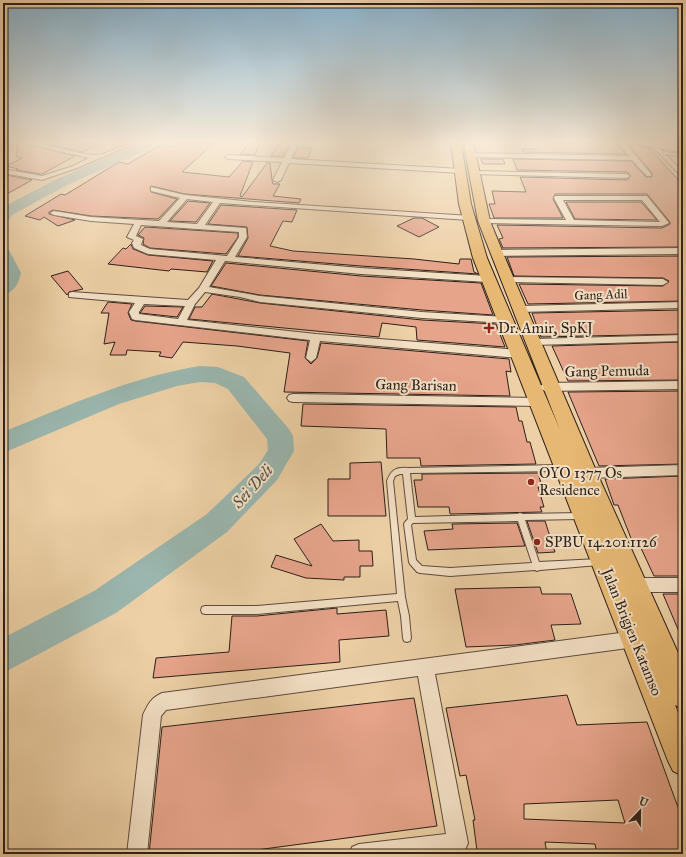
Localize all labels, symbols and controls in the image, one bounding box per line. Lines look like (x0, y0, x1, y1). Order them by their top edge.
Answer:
street label: Gang Adil (574, 286, 628, 304)
place label: Dr. Amir, SpKJ (498, 319, 593, 338)
marker: Dr. Amir, SpKJ (483, 322, 495, 334)
street label: Gang Pemuda (565, 361, 650, 381)
street label: Gang Barisan (375, 375, 457, 395)
water label: Sei Deli (227, 461, 277, 513)
place label: OYO 1377 Os Residence (539, 464, 622, 499)
marker: OYO 1377 Os Residence (526, 477, 536, 487)
place label: SPBU 14.201.1126 (545, 533, 658, 551)
marker: SPBU 14.201.1126 (532, 537, 542, 547)
street label: Jalan Brigjen Katamso (597, 564, 666, 699)
north arrow (620, 791, 660, 831)
text: U (637, 795, 650, 810)

